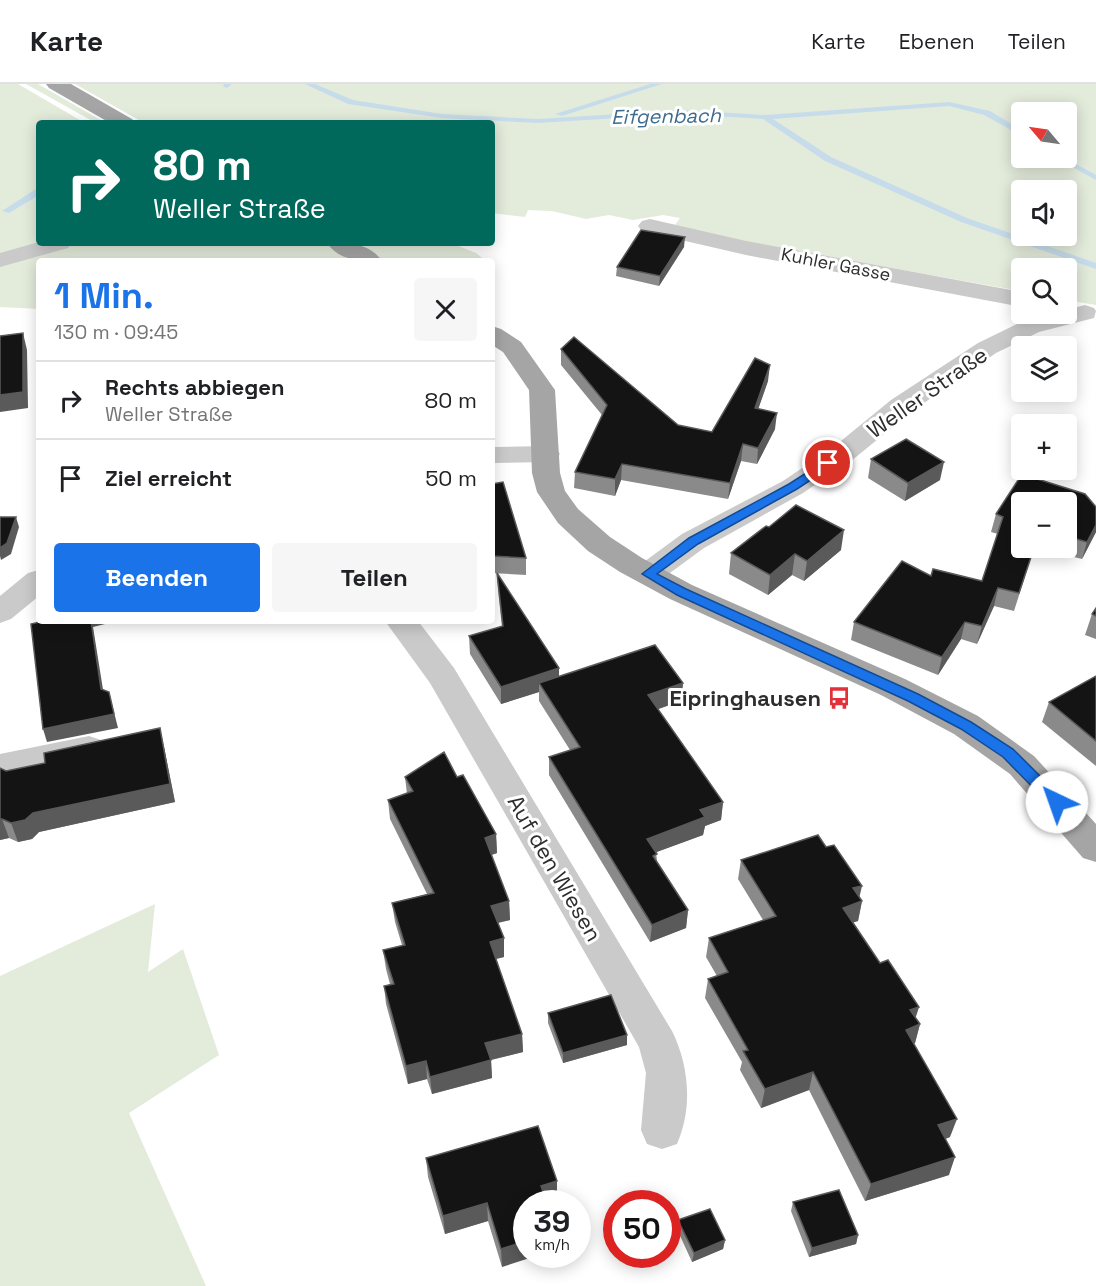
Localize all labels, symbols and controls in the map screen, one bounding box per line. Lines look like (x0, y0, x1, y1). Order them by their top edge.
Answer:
text: Karte (30, 23, 103, 59)
text: Karte (811, 28, 866, 55)
text: Ebenen (899, 28, 975, 55)
text: Teilen (1008, 28, 1066, 55)
water label: Eifgenbach (611, 102, 722, 130)
north arrow (1011, 102, 1077, 168)
map controls (1011, 102, 1077, 558)
text: 80 m (153, 139, 252, 192)
icon: right (54, 144, 132, 222)
button: sound (1011, 180, 1077, 246)
text: Weller Straße (153, 191, 326, 226)
street label: Kuhler Gasse (779, 242, 893, 286)
button: search (1011, 258, 1077, 324)
text: 1 Min. (54, 273, 154, 319)
button: close (414, 278, 477, 341)
text: 130 m · 09:45 (54, 319, 178, 345)
button: layers (1011, 336, 1077, 402)
street label: Weller Straße (861, 340, 993, 444)
text: Rechts abbiegen (105, 373, 285, 401)
icon: right (54, 384, 87, 417)
text: 80 m (425, 386, 477, 414)
text: Weller Straße (105, 401, 233, 427)
button: + (1011, 414, 1077, 480)
pin (802, 437, 853, 488)
icon: arrive (811, 446, 844, 479)
icon: arrive (54, 462, 87, 495)
text: Ziel erreicht (105, 464, 232, 492)
text: 50 m (425, 464, 477, 492)
button: − (1011, 492, 1077, 558)
button: Beenden (54, 543, 260, 612)
button: Teilen (272, 543, 477, 612)
place label: Eipringhausen (669, 684, 821, 712)
bus stop icon: Eipringhausen (826, 685, 852, 711)
position arrow (1025, 770, 1089, 834)
street label: Auf den Wiesen (502, 790, 608, 946)
speed limit sign: 50 (603, 1190, 681, 1268)
text: 39 (534, 1202, 570, 1241)
text: km/h (534, 1235, 570, 1254)

